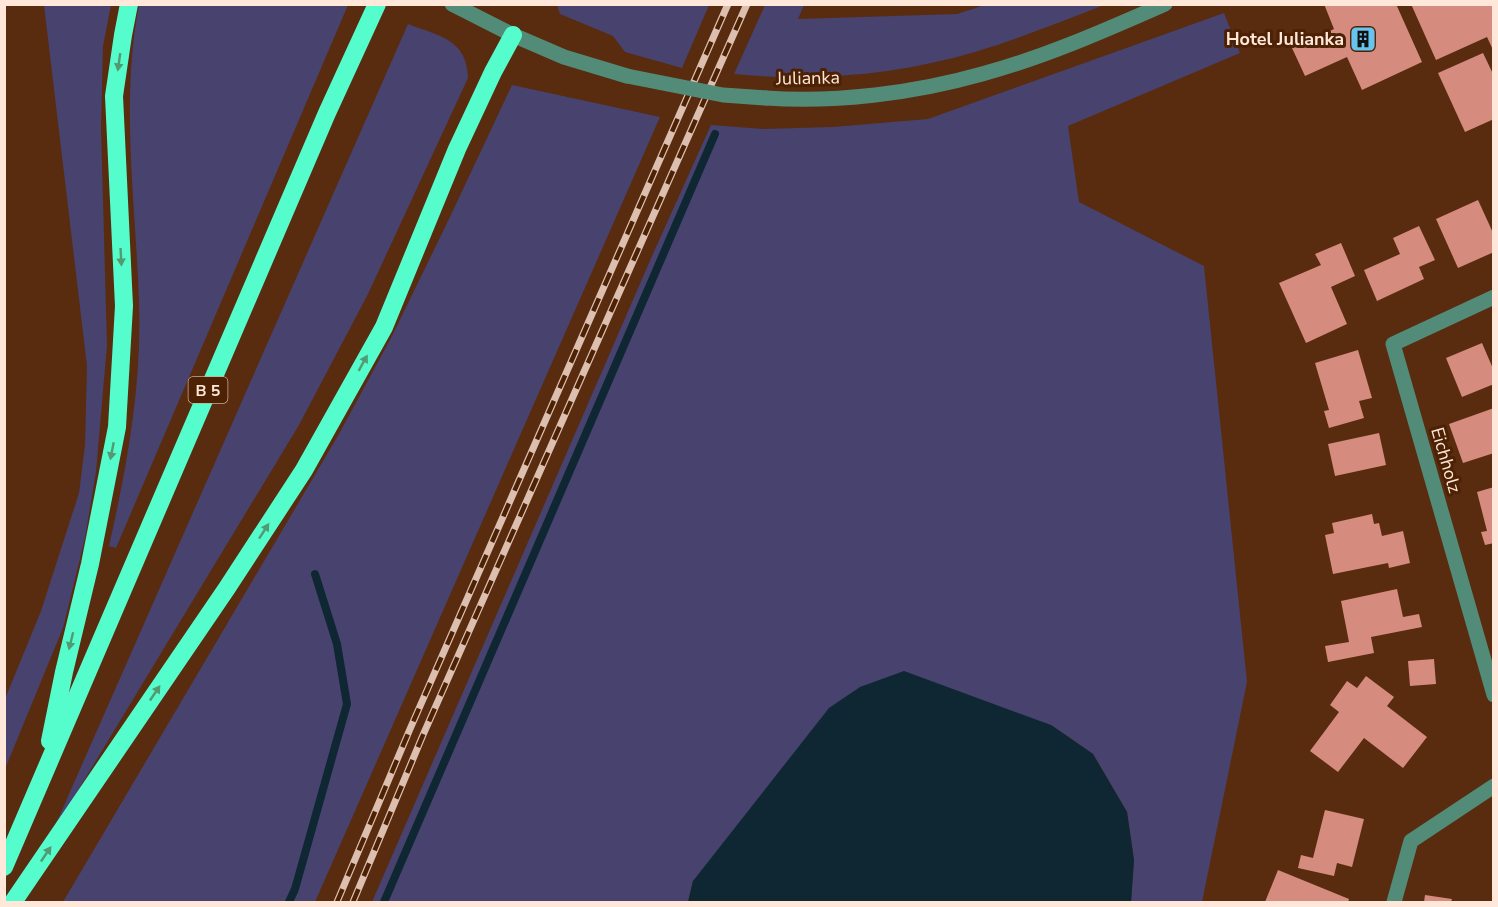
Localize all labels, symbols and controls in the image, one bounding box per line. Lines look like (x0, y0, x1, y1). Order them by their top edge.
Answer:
building icon: Hotel Julianka (1348, 24, 1378, 54)
place label: Hotel Julianka (1226, 27, 1344, 51)
one-way arrow (114, 53, 123, 72)
street label: Julianka (775, 65, 840, 91)
one-way arrow (117, 247, 126, 266)
one-way arrow (358, 354, 368, 371)
road number: B 5 (188, 377, 228, 403)
street label: Eichholz (1425, 424, 1467, 496)
one-way arrow (107, 442, 116, 461)
one-way arrow (258, 523, 269, 539)
one-way arrow (66, 632, 76, 651)
one-way arrow (149, 685, 161, 701)
one-way arrow (40, 846, 51, 862)

